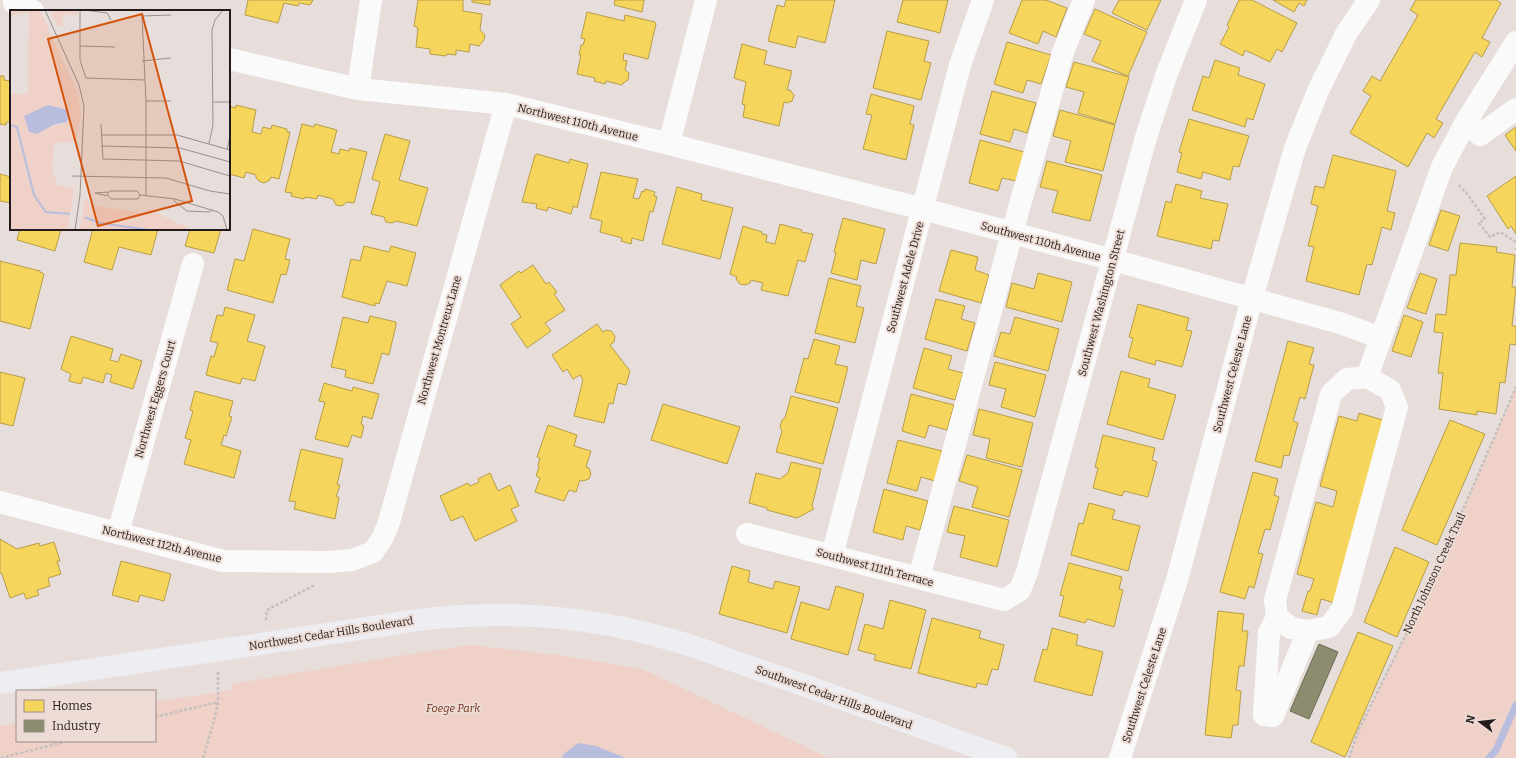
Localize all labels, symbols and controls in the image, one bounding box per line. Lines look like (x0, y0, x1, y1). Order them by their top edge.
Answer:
inset map (10, 10, 230, 230)
street label: Northwest 110th Avenue (516, 101, 640, 144)
street label: Southwest 110th Avenue (979, 219, 1102, 264)
street label: Southwest Adele Drive (884, 220, 927, 334)
street label: Southwest Washington Street (1076, 228, 1127, 378)
street label: Northwest Montreux Lane (415, 274, 464, 406)
street label: Southwest Celeste Lane (1211, 314, 1254, 434)
street label: Northwest Eggers Court (132, 339, 179, 460)
street label: North Johnson Creek Trail (1401, 511, 1468, 636)
street label: Northwest 112th Avenue (101, 523, 223, 566)
street label: Southwest 111th Terrace (815, 546, 935, 589)
street label: Northwest Cedar Hills Boulevard (248, 614, 415, 653)
street label: Southwest Celeste Lane (1120, 626, 1169, 744)
street label: Southwest Cedar Hills Boulevard (754, 663, 914, 732)
legend (16, 690, 156, 742)
text: Homes (52, 699, 92, 713)
park label: Foege Park (426, 702, 481, 715)
north arrow (1460, 702, 1500, 742)
text: N (1463, 713, 1478, 725)
text: Industry (52, 719, 101, 733)

